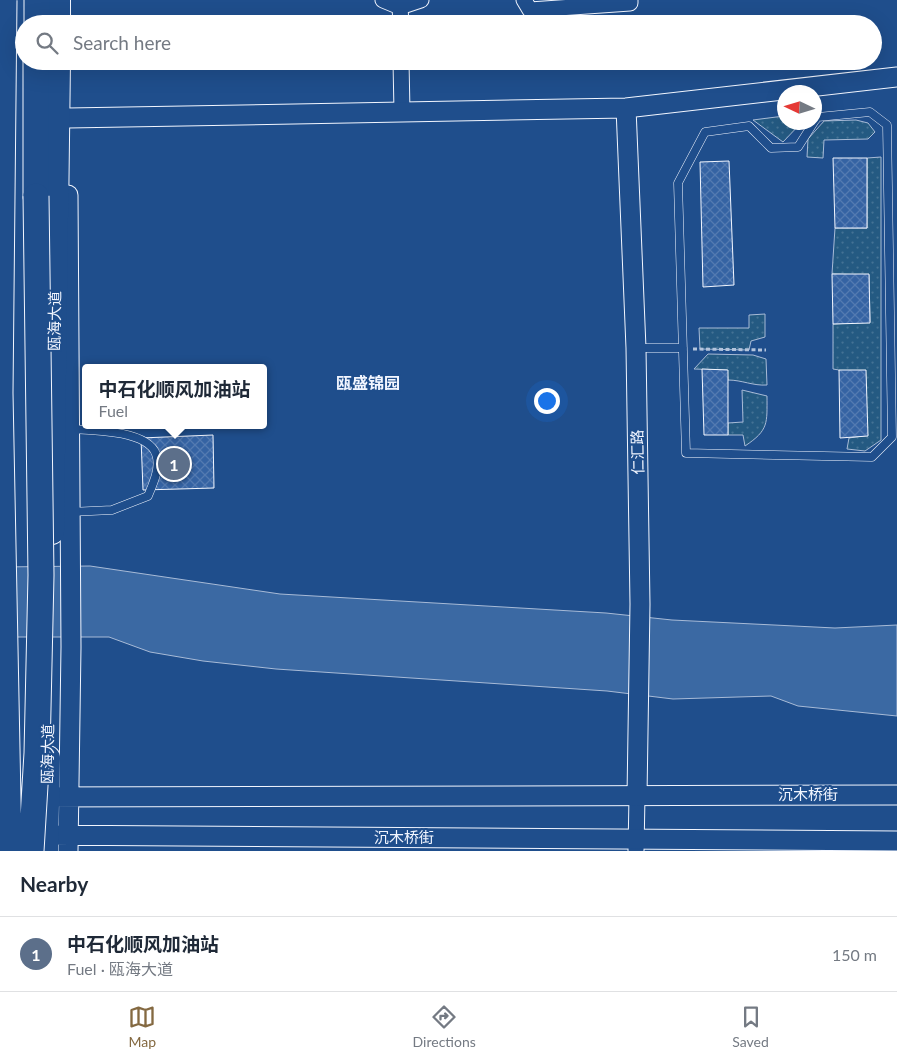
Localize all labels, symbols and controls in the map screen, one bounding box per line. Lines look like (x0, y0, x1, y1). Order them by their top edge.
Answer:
search box (15, 15, 882, 70)
icon: search (33, 29, 61, 57)
text: Search here (73, 31, 171, 54)
north arrow (777, 85, 822, 130)
street label: 瓯海大道 (44, 291, 64, 351)
popup (82, 364, 267, 429)
district label: 瓯盛锦园 (336, 373, 400, 392)
text: 中石化顺风加油站 (98, 377, 251, 400)
your location (534, 388, 560, 414)
text: Fuel (98, 401, 128, 420)
street label: 仁汇路 (628, 429, 646, 475)
pin: 1 (158, 445, 190, 483)
street label: 瓯海大道 (37, 724, 57, 784)
street label: 沉木桥街 (778, 785, 838, 803)
street label: 沉木桥街 (374, 828, 434, 846)
text: Nearby (20, 871, 88, 896)
text: 中石化顺风加油站 (67, 932, 219, 955)
text: 1 (31, 945, 41, 964)
text: 150 m (832, 945, 877, 964)
text: Fuel · 瓯海大道 (67, 959, 173, 978)
tab: Map (128, 1003, 156, 1050)
tab: Directions (413, 1003, 476, 1050)
tab: Saved (732, 1003, 769, 1050)

